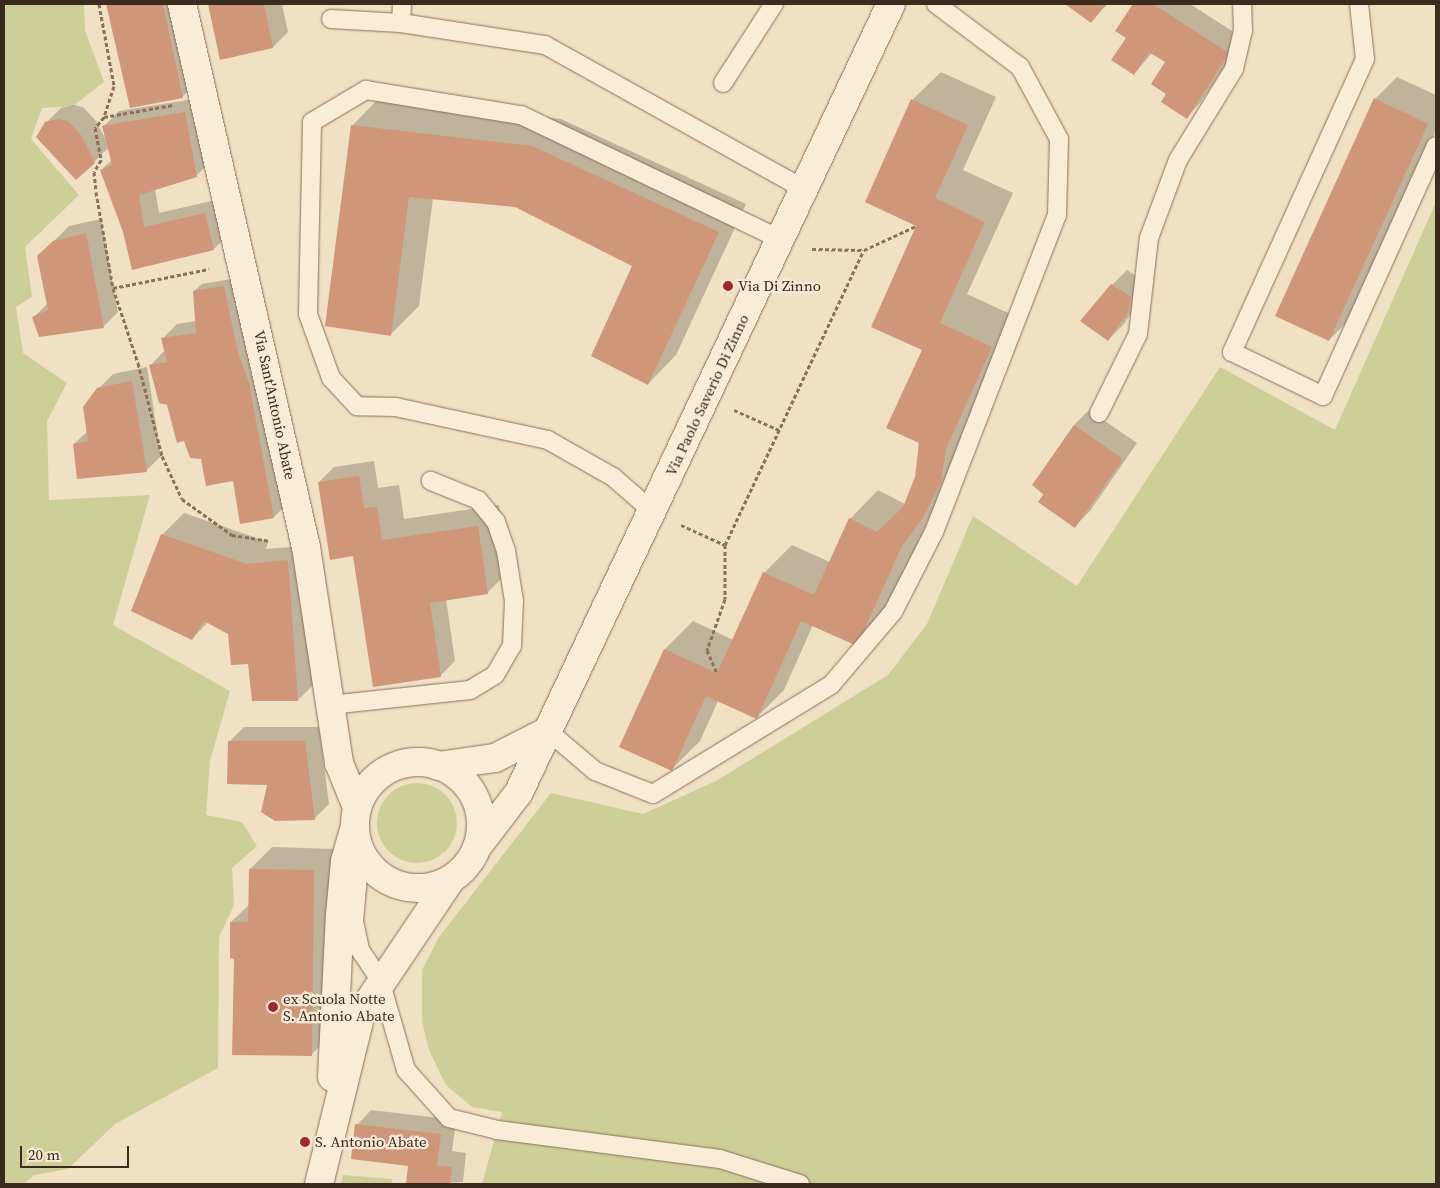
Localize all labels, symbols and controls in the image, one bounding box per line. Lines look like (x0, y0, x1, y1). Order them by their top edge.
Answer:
place label: Via Di Zinno (738, 277, 821, 295)
marker: Via Di Zinno (722, 280, 734, 292)
street label: Via Paolo Saverio Di Zinno (662, 311, 752, 479)
street label: Via Sant'Antonio Abate (250, 329, 300, 481)
place label: ex Scuola Notte S. Antonio Abate (283, 989, 395, 1024)
marker: ex Scuola Notte S. Antonio Abate (267, 1001, 279, 1013)
place label: S. Antonio Abate (315, 1133, 427, 1151)
scale bar (22, 1136, 131, 1168)
marker: S. Antonio Abate (299, 1136, 311, 1148)
text: 20 m (28, 1144, 60, 1165)

